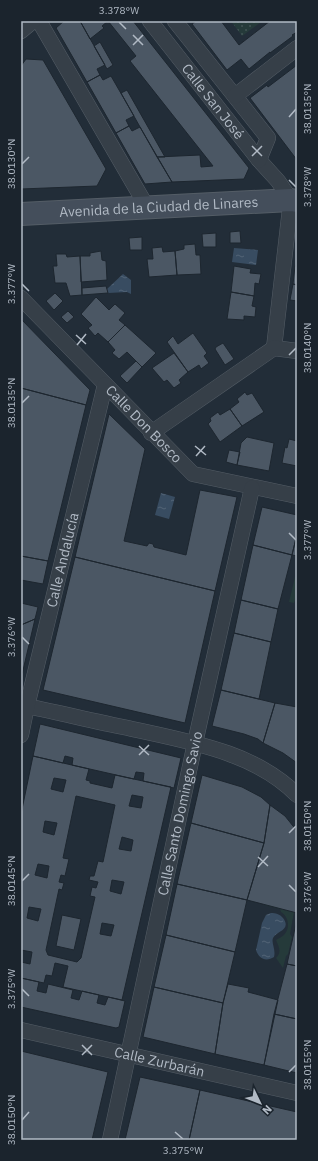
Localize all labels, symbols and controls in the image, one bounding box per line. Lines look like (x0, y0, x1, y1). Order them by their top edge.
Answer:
text: 3.378°W (99, 4, 139, 17)
street label: Calle San José (178, 60, 248, 143)
text: 38.0135°N (301, 84, 314, 134)
text: 38.0130°N (5, 139, 18, 189)
text: 3.378°W (301, 167, 314, 207)
street label: Avenida de la Ciudad de Linares (59, 193, 259, 221)
text: 3.377°W (5, 264, 18, 304)
text: 38.0140°N (301, 323, 314, 373)
text: 38.0135°N (5, 378, 18, 428)
street label: Calle Don Bosco (102, 381, 186, 467)
street label: Calle Andalucía (42, 510, 83, 609)
text: 3.377°W (301, 520, 314, 560)
text: 3.376°W (5, 617, 18, 657)
street label: Calle Santo Domingo Savio (154, 729, 206, 897)
text: 38.0150°N (301, 801, 314, 851)
text: 38.0145°N (5, 856, 18, 906)
text: 3.376°W (301, 872, 314, 912)
text: 3.375°W (5, 969, 18, 1009)
text: 38.0155°N (301, 1040, 314, 1090)
street label: Calle Zurbarán (113, 1043, 206, 1081)
north arrow (240, 1083, 280, 1123)
text: 38.0150°N (5, 1095, 18, 1145)
text: N (259, 1102, 275, 1118)
text: 3.375°W (163, 1144, 203, 1157)

